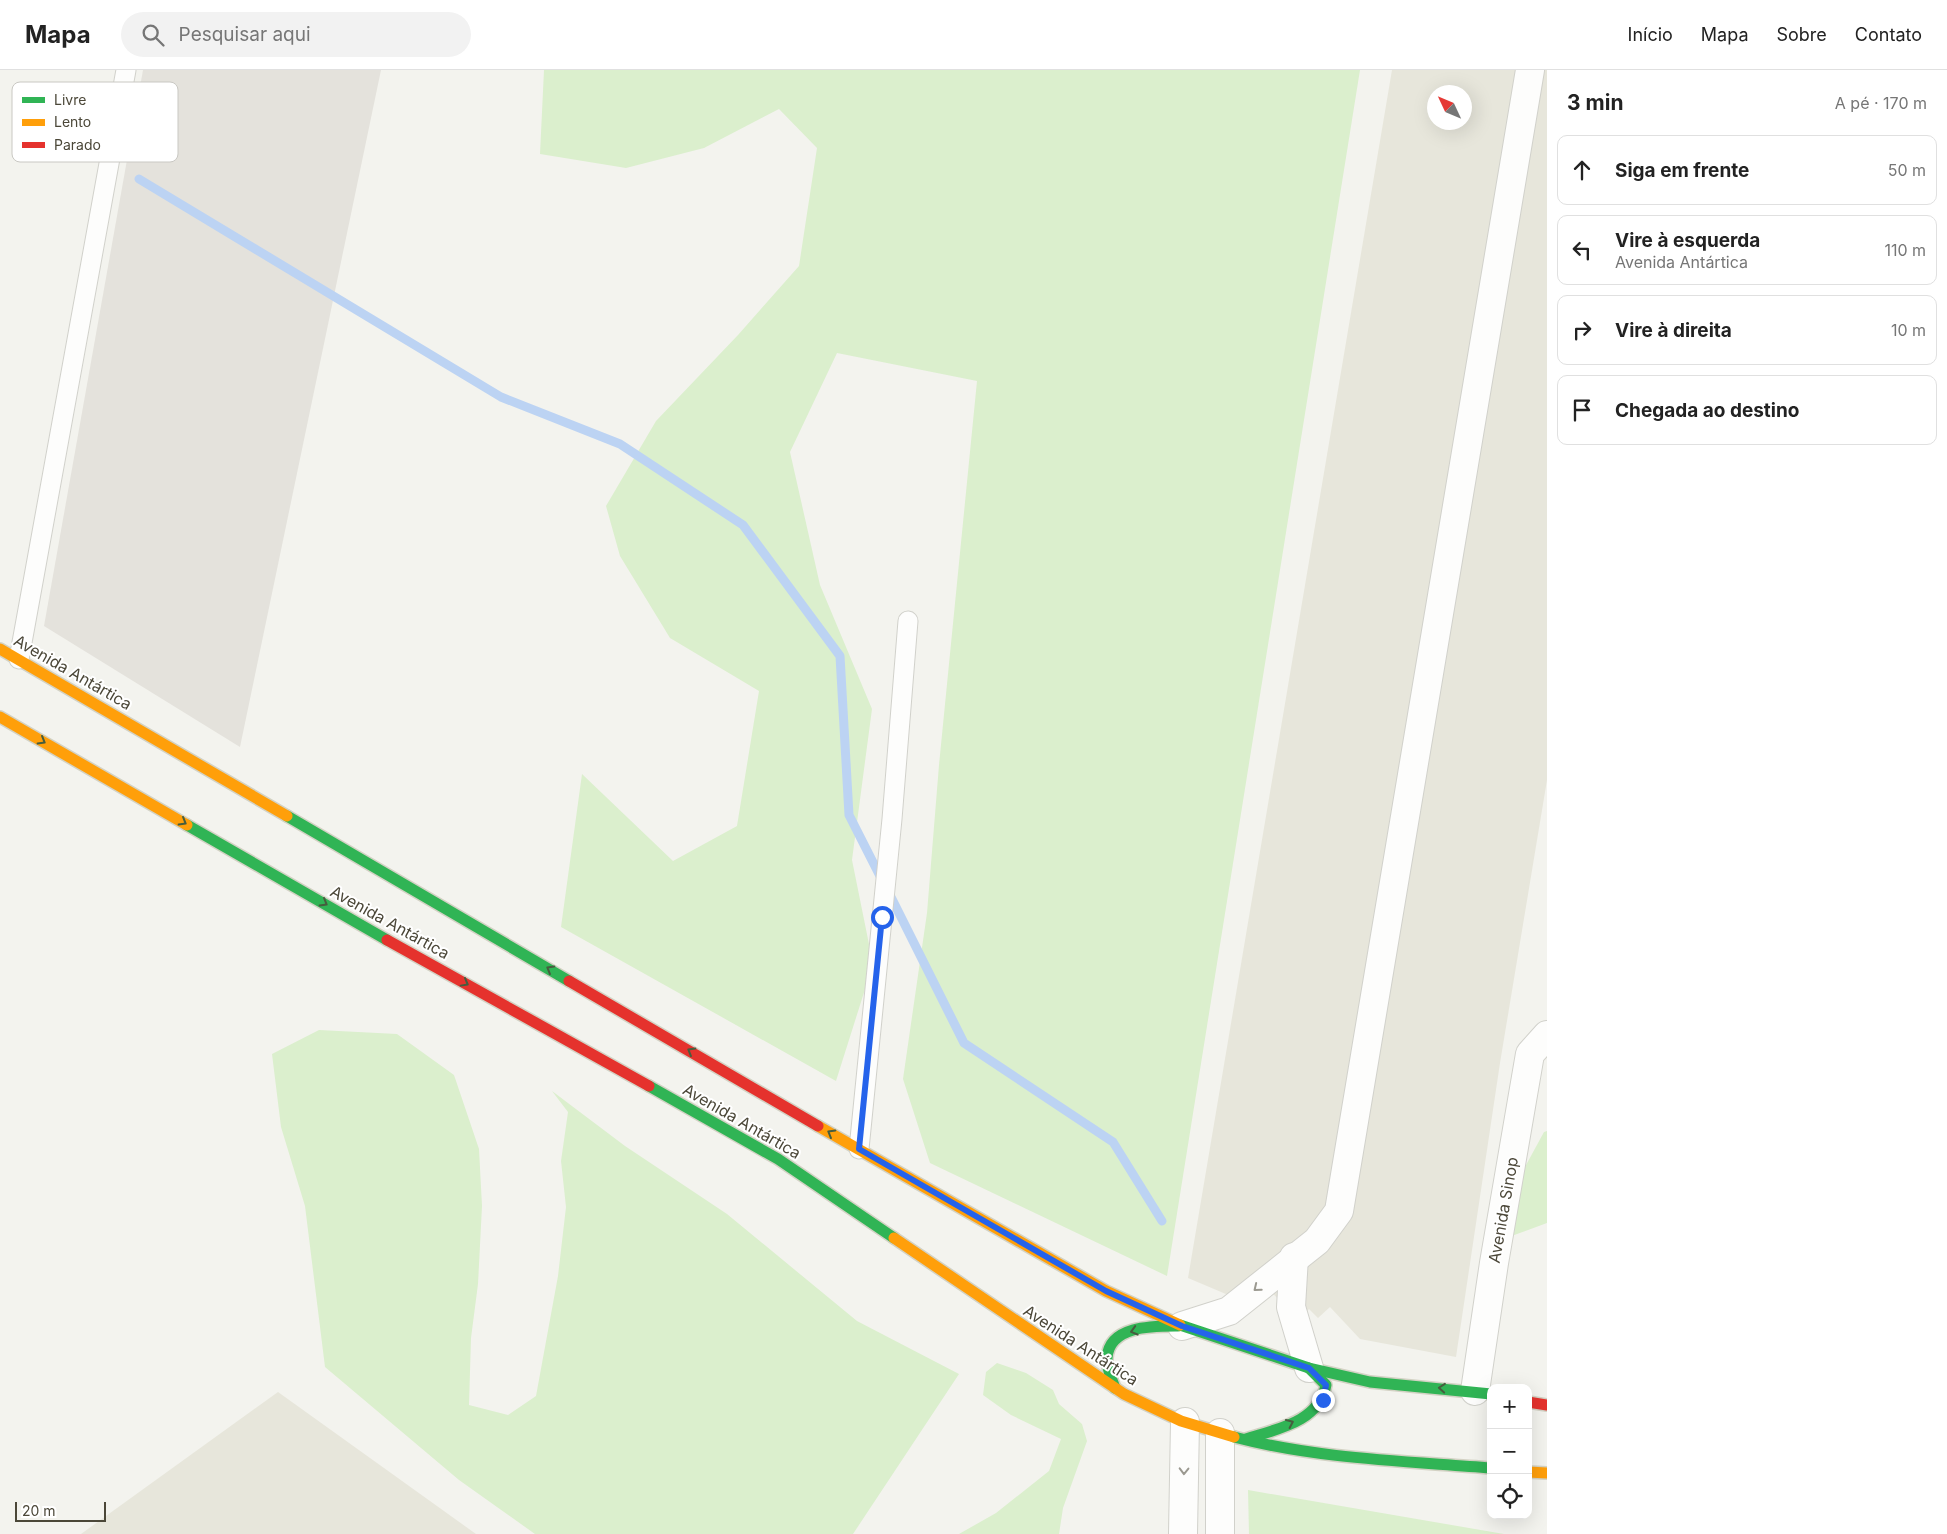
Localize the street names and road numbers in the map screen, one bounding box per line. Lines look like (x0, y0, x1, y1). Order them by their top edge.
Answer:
street label: Avenida Antártica (10, 630, 136, 714)
street label: Avenida Antártica (327, 881, 453, 963)
street label: Avenida Antártica (679, 1079, 805, 1163)
street label: Avenida Sinop (1484, 1155, 1522, 1265)
street label: Avenida Antártica (1020, 1300, 1142, 1390)

